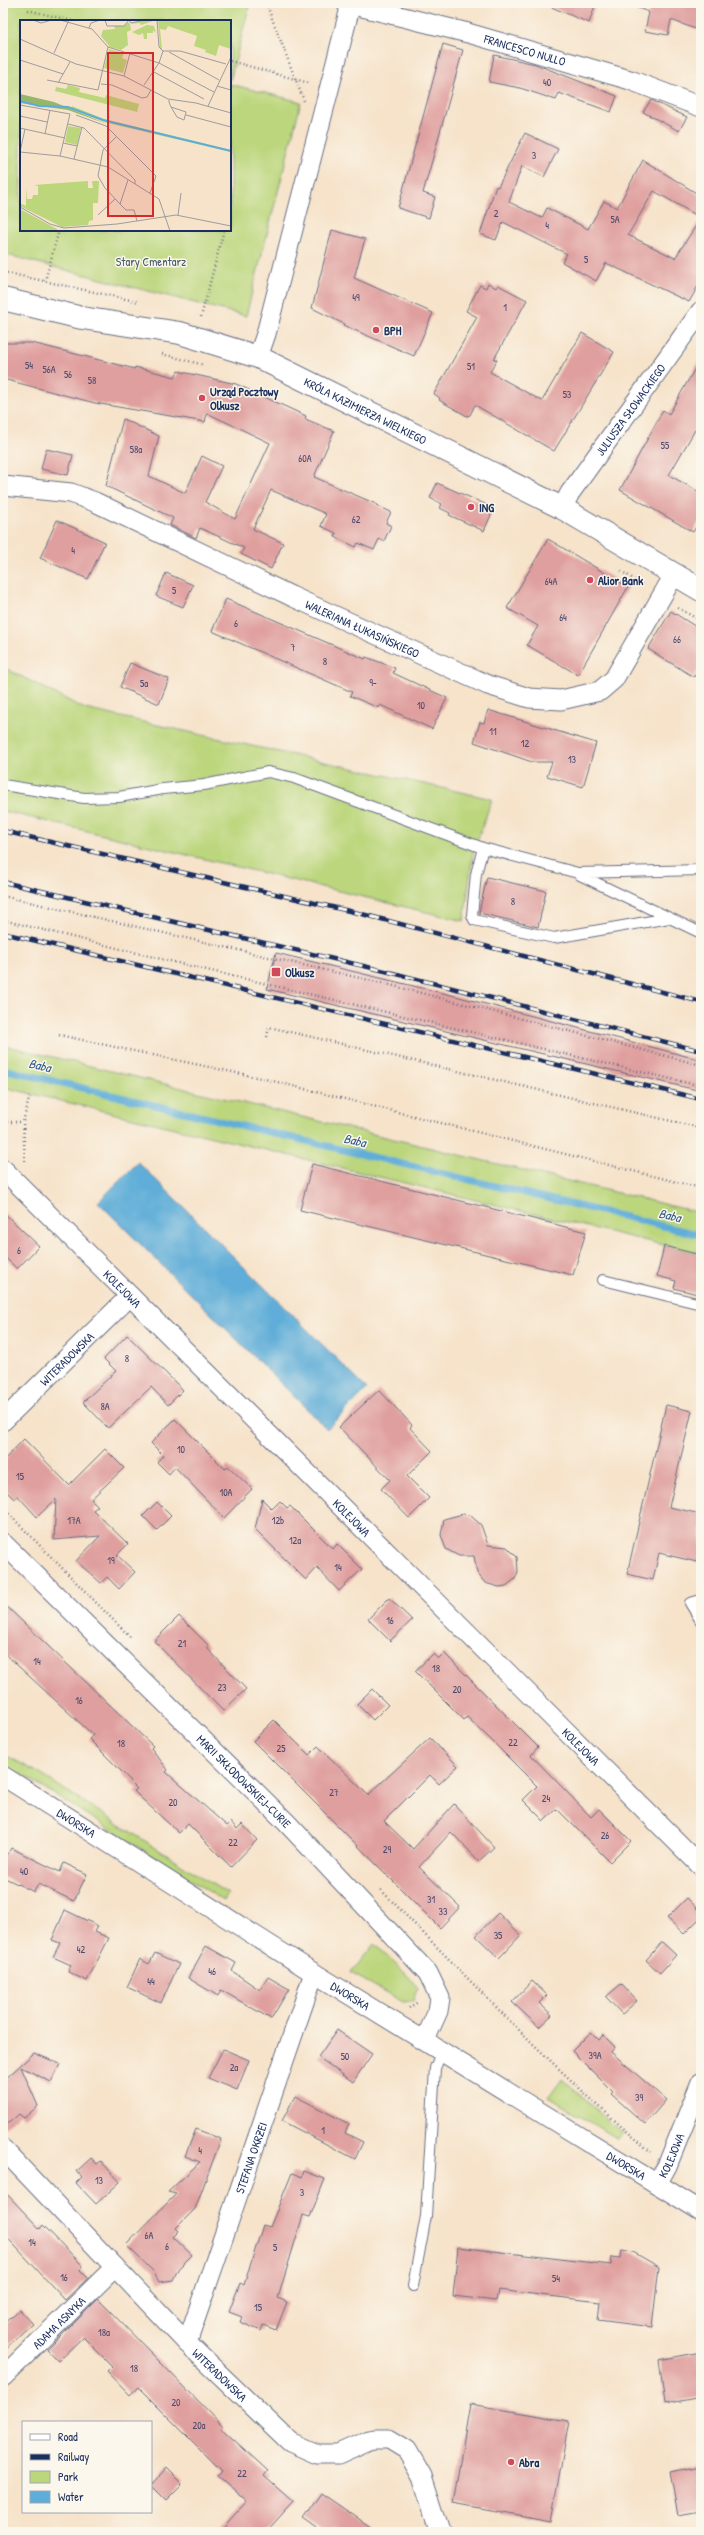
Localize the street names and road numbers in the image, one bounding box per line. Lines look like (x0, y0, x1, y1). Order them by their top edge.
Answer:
street label: FRANCESCO NULLO (481, 29, 568, 70)
street label: JULIUSZA SŁOWACKIEGO (591, 360, 669, 459)
street label: KRÓLA KAZIMIERZA WIELKIEGO (301, 373, 430, 448)
street label: WALERIANA ŁUKASIŃSKIEGO (303, 595, 423, 662)
street label: KOLEJOWA (100, 1266, 145, 1311)
street label: WITERADOWSKA (36, 1328, 97, 1389)
street label: KOLEJOWA (329, 1495, 375, 1540)
street label: KOLEJOWA (558, 1724, 604, 1769)
street label: MARII SKŁODOWSKIEJ-CURIE (193, 1731, 296, 1832)
street label: DWORSKA (54, 1804, 99, 1841)
street label: DWORSKA (328, 1977, 373, 2014)
street label: STEFANA OKRZEI (230, 2120, 271, 2196)
street label: KOLEJOWA (654, 2130, 688, 2181)
street label: DWORSKA (604, 2147, 649, 2184)
street label: ADAMA ASNYKA (28, 2292, 89, 2352)
street label: WITERADOWSKA (189, 2344, 251, 2405)

